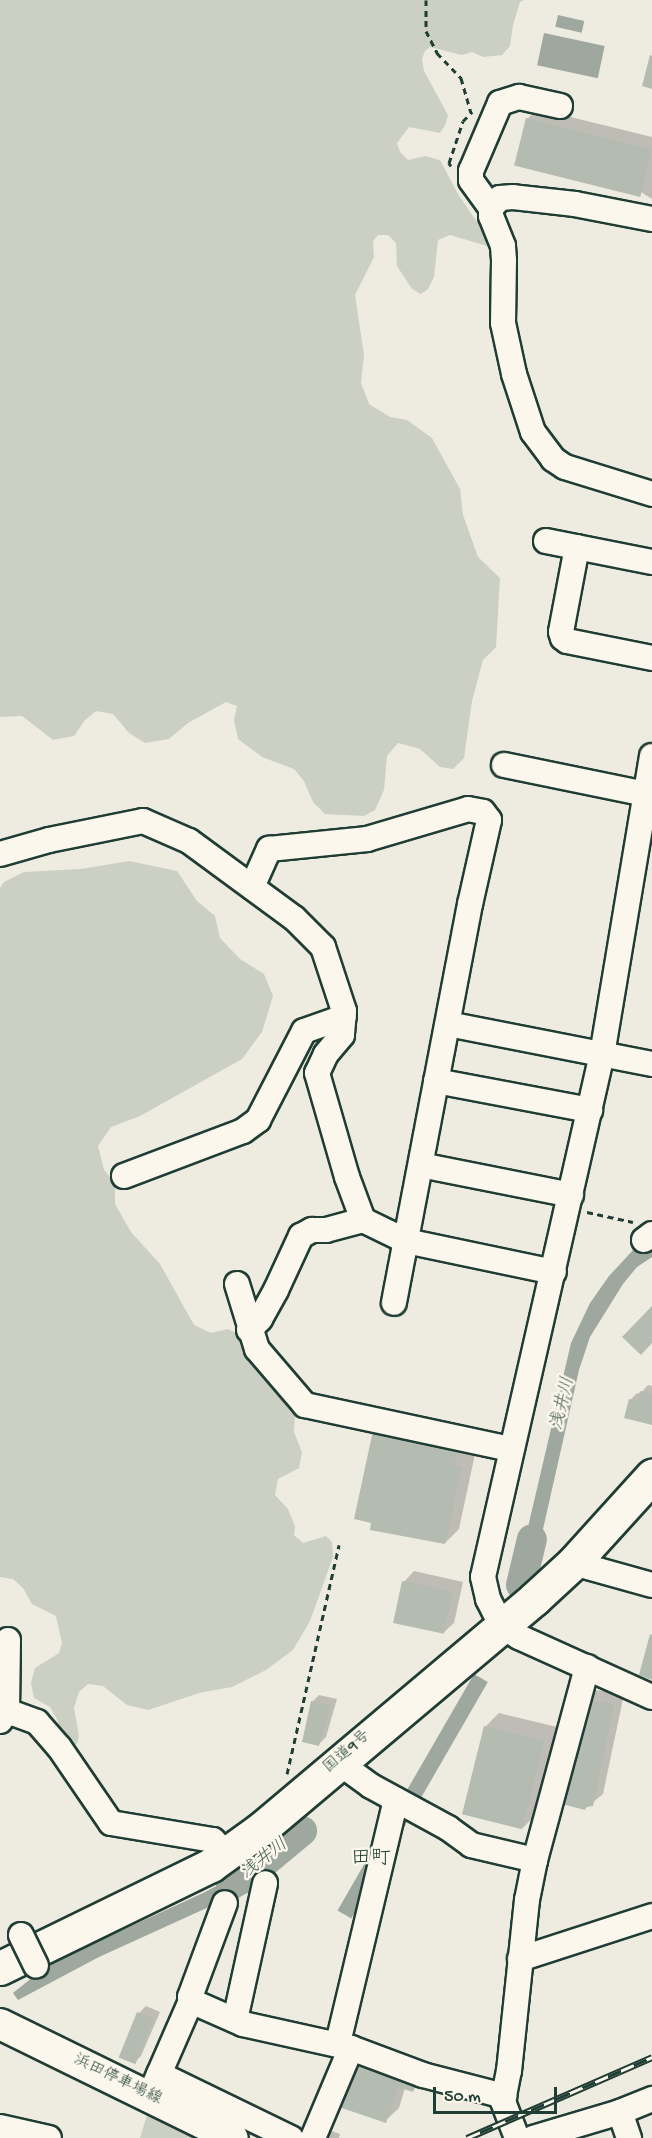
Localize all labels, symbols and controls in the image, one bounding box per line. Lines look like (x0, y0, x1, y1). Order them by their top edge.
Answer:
water label: 浅井川 (547, 1375, 581, 1433)
street label: 国道9号 (321, 1727, 375, 1779)
water label: 浅井川 (237, 1835, 293, 1885)
district label: 田町 (351, 1847, 391, 1871)
street label: 浜田停車場線 (70, 2051, 164, 2111)
scale bar (436, 2075, 560, 2113)
text: 50 m (444, 2087, 481, 2108)

